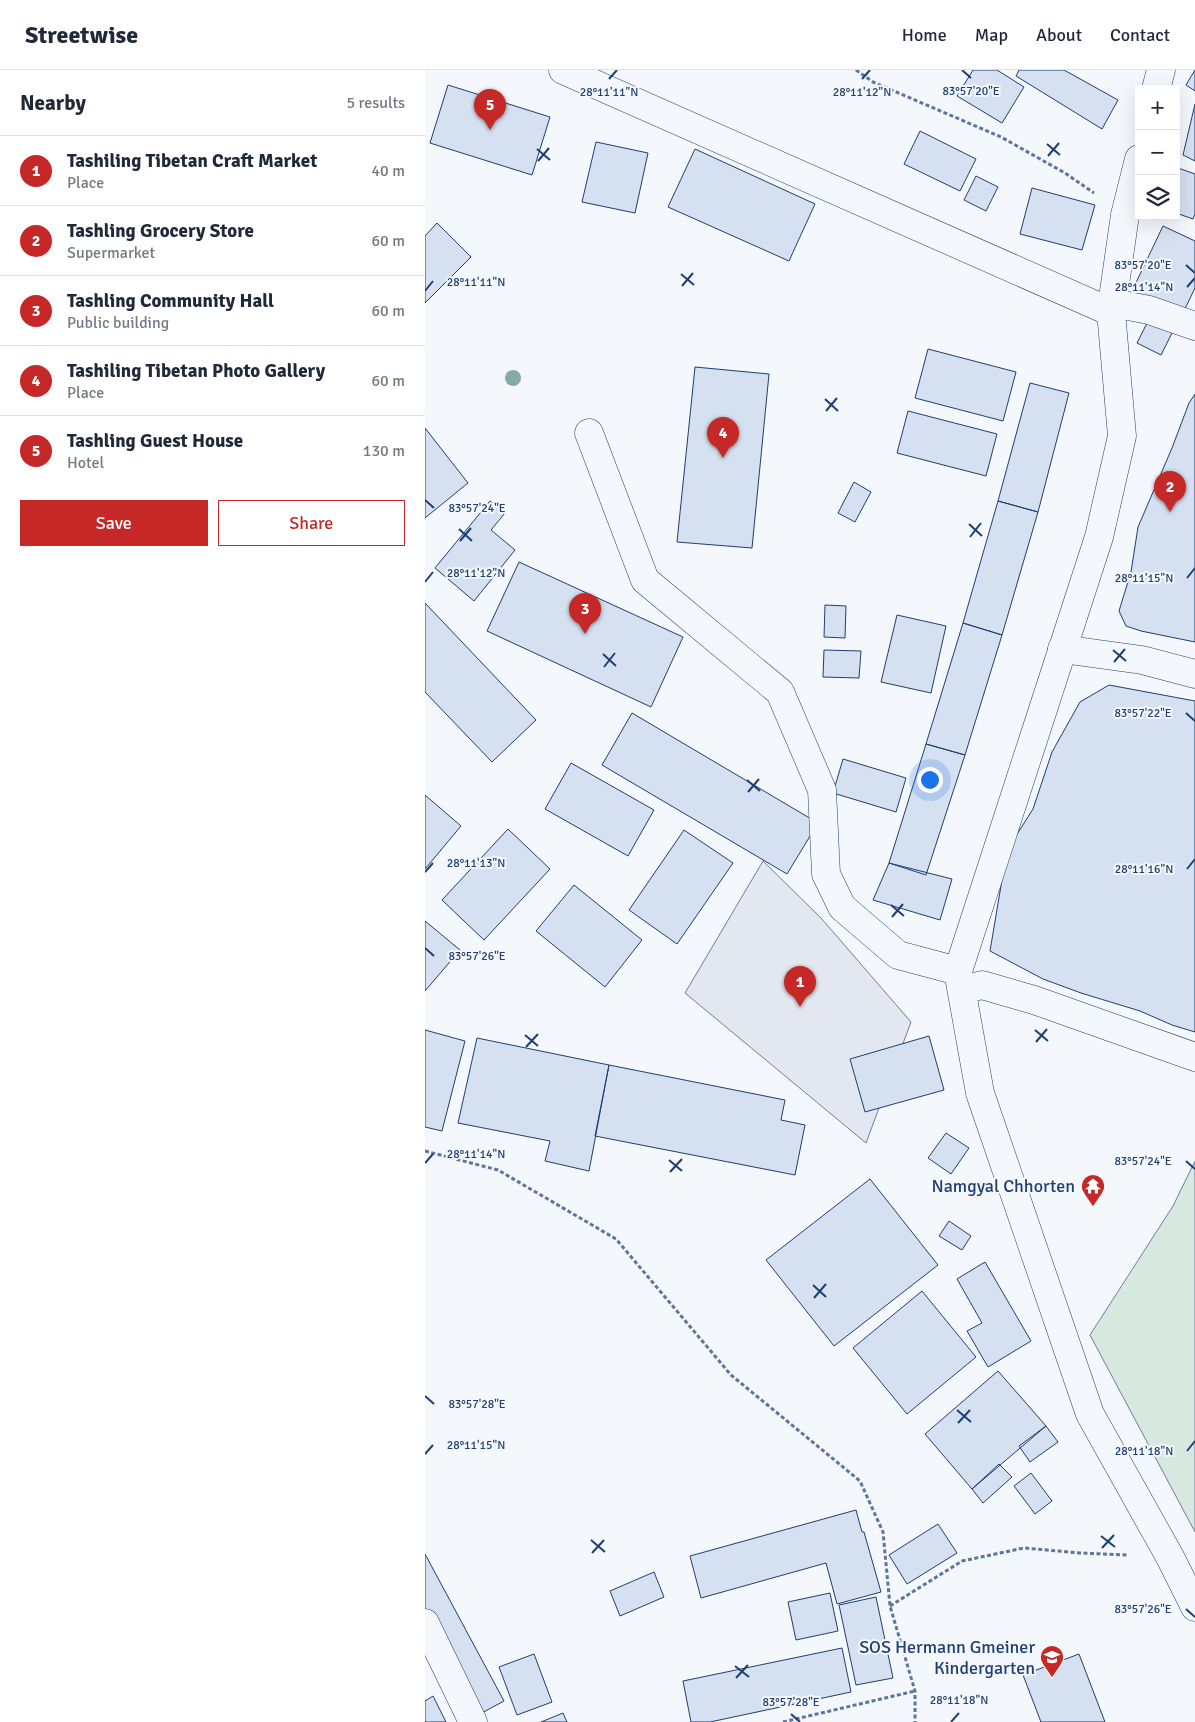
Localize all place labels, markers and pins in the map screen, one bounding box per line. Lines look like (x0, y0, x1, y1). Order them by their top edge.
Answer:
pin: 5 (474, 89, 506, 130)
pin: 4 (707, 417, 739, 458)
pin: 2 (1154, 471, 1186, 512)
pin: 3 (569, 593, 601, 634)
pin: 1 (784, 966, 816, 1007)
temple icon: Namgyal Chhorten (1080, 1173, 1106, 1207)
place label: Namgyal Chhorten (931, 1175, 1075, 1197)
place label: SOS Hermann Gmeiner Kindergarten (859, 1636, 1035, 1679)
school or university icon: SOS Hermann Gmeiner Kindergarten (1039, 1644, 1065, 1678)

